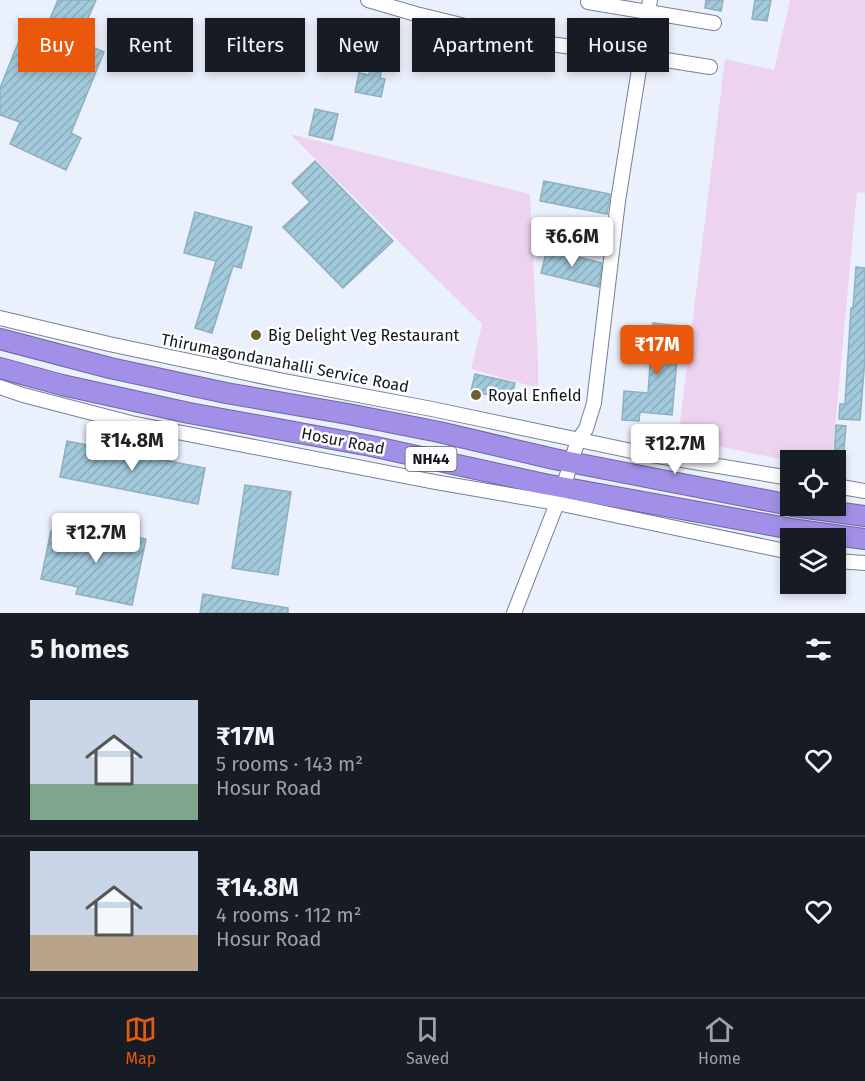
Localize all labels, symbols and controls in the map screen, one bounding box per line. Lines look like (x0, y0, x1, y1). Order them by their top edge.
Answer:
chip: Buy (18, 18, 95, 72)
chip: Rent (107, 18, 193, 72)
chip: Filters (205, 18, 305, 72)
chip: New (317, 18, 400, 72)
chip: Apartment (412, 18, 555, 72)
chip: House (567, 18, 669, 72)
pin: ₹6.6M (530, 217, 614, 268)
text: ₹6.6M (545, 224, 599, 248)
pin: ₹17M (621, 325, 693, 376)
place label: Big Delight Veg Restaurant (268, 326, 460, 345)
marker: Big Delight Veg Restaurant (249, 328, 263, 342)
street label: Thirumagondanahalli Service Road (159, 330, 411, 396)
text: ₹17M (634, 332, 680, 356)
place label: Royal Enfield (488, 386, 582, 405)
marker: Royal Enfield (469, 388, 483, 402)
pin: ₹14.8M (83, 421, 181, 472)
street label: Hosur Road (300, 424, 386, 458)
pin: ₹12.7M (626, 424, 724, 475)
text: ₹14.8M (100, 428, 164, 452)
text: ₹12.7M (645, 431, 705, 455)
road number: NH44 (406, 447, 456, 471)
map controls (780, 450, 846, 594)
button: locate (780, 450, 846, 516)
pin: ₹12.7M (47, 513, 145, 564)
text: ₹12.7M (66, 520, 126, 544)
button: layers (780, 528, 846, 594)
icon: filters (802, 633, 835, 666)
text: 5 homes (30, 634, 129, 665)
text: ₹17M (216, 721, 275, 752)
icon: home (78, 724, 150, 796)
icon: heart (802, 744, 835, 777)
text: 5 rooms · 143 m² (216, 752, 363, 776)
text: Hosur Road (216, 776, 321, 800)
text: ₹14.8M (216, 872, 299, 903)
icon: home (78, 875, 150, 947)
icon: heart (802, 895, 835, 928)
text: 4 rooms · 112 m² (216, 903, 362, 927)
text: Hosur Road (216, 927, 321, 951)
tab: Map (124, 1013, 157, 1068)
tab: Saved (406, 1013, 449, 1068)
tab: Home (698, 1013, 741, 1068)

